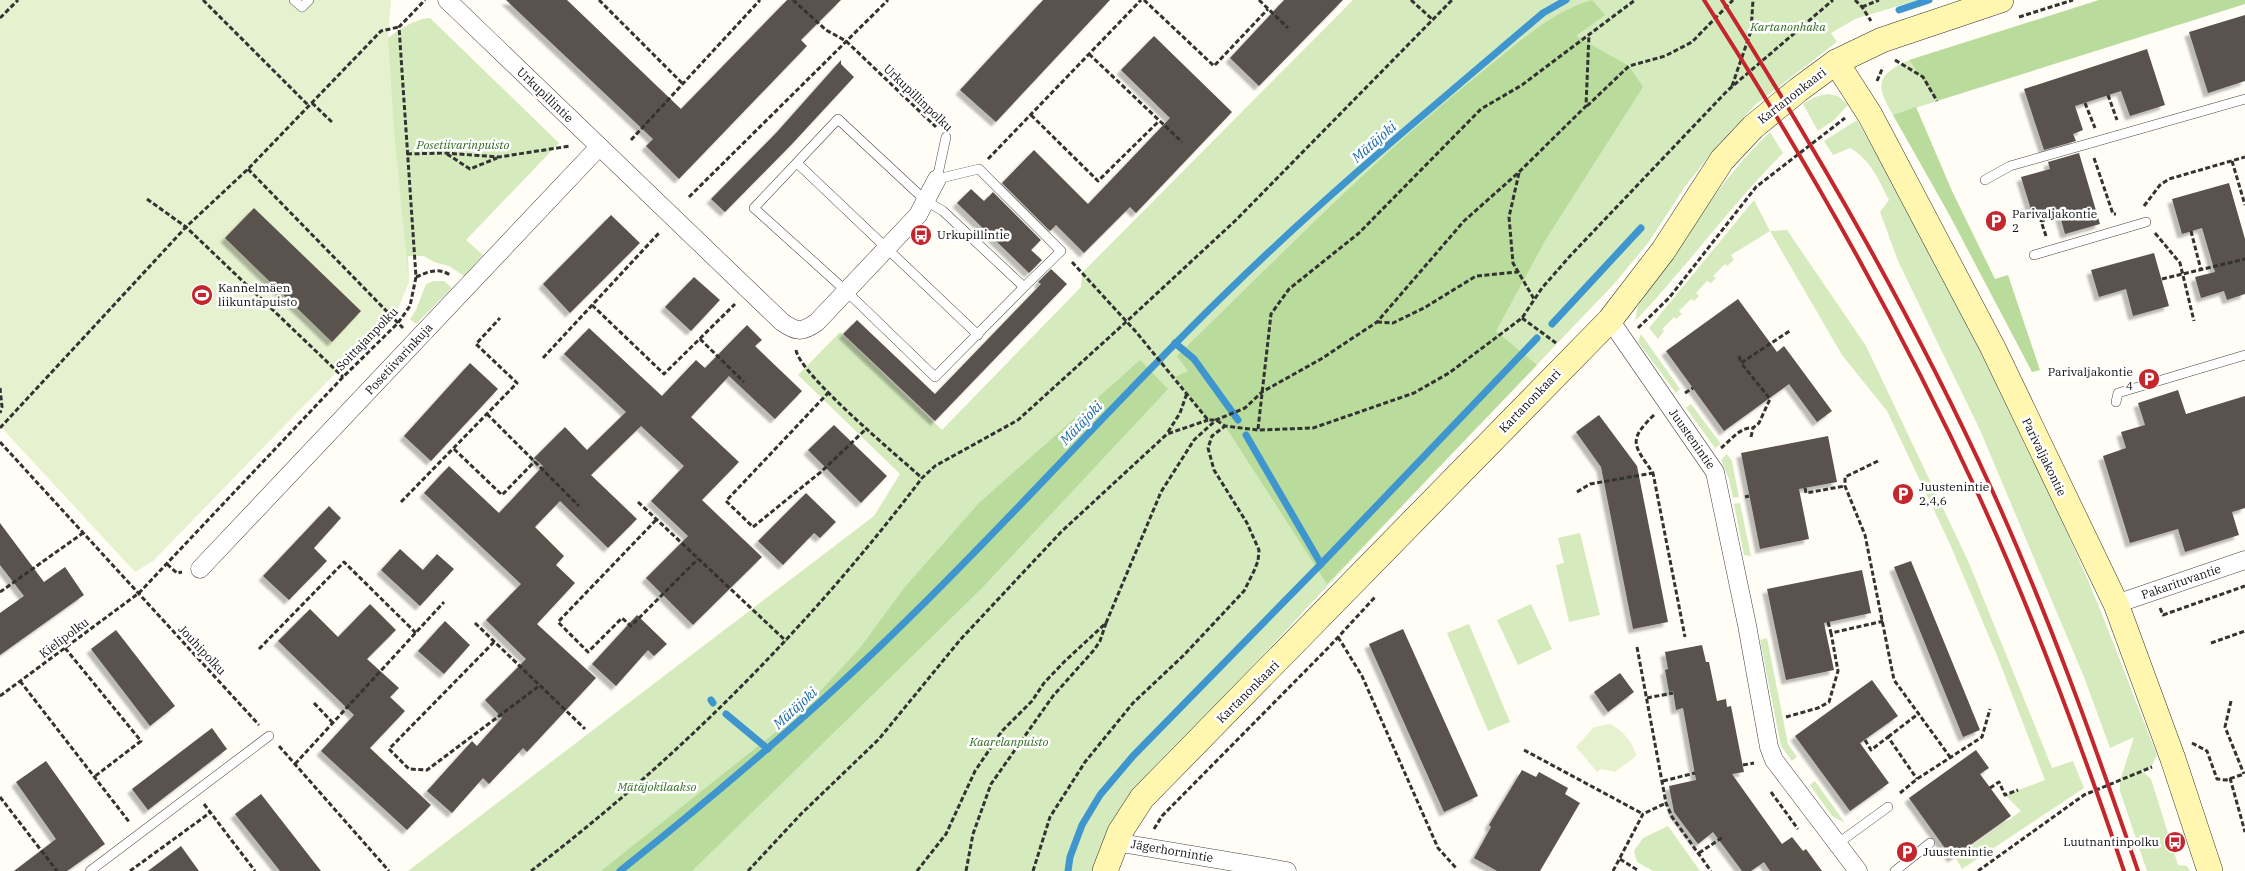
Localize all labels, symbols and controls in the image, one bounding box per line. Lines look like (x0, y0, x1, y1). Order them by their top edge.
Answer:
park label: Kartanonhaka (1749, 19, 1826, 34)
street label: Urkupillinpolku (881, 61, 956, 135)
street label: Urkupillintie (514, 64, 577, 125)
street label: Kartanonkaari (1755, 64, 1829, 127)
water label: Mätäjoki (1347, 117, 1401, 167)
park label: Posetiivarinpuisto (416, 137, 510, 152)
place label: Parivaljakontie 2 (2012, 206, 2097, 235)
parking icon: Parivaljakontie 2 (1984, 209, 2008, 233)
bus stop icon: Urkupillintie (909, 223, 933, 247)
place label: Urkupillintie (937, 227, 1010, 242)
place label: Kannelmäen liikuntapuisto (218, 280, 298, 309)
sports icon: Kannelmäen liikuntapuisto (190, 283, 214, 307)
street label: Soittajanpolku (333, 303, 401, 374)
street label: Posetiivarinkuja (362, 320, 436, 397)
place label: Parivaljakontie 4 (2048, 364, 2133, 393)
street label: Kartanonkaari (1496, 366, 1564, 436)
parking icon: Parivaljakontie 4 (2137, 367, 2161, 391)
water label: Mätäjoki (1055, 397, 1107, 449)
street label: Juustenintie (1666, 406, 1719, 472)
street label: Parivaljakontie (2019, 415, 2070, 498)
place label: Juustenintie 2,4,6 (1919, 479, 1989, 508)
parking icon: Juustenintie 2,4,6 (1891, 482, 1915, 506)
street label: Pakarituvantie (2139, 561, 2223, 602)
street label: Kielipolku (36, 614, 92, 661)
street label: Jouhipolku (175, 622, 230, 678)
street label: Kartanonkaari (1213, 657, 1282, 726)
water label: Mätäjoki (768, 683, 822, 733)
park label: Kaarelanpuisto (968, 734, 1049, 749)
park label: Mätäjokilaakso (616, 779, 697, 794)
bus stop icon: Luutnantinpolku (2163, 830, 2187, 854)
place label: Luutnantinpolku (2063, 834, 2160, 849)
street label: Jägerhornintie (1130, 836, 1214, 865)
parking icon: Juustenintie (1895, 840, 1919, 864)
place label: Juustenintie (1923, 844, 1993, 859)

